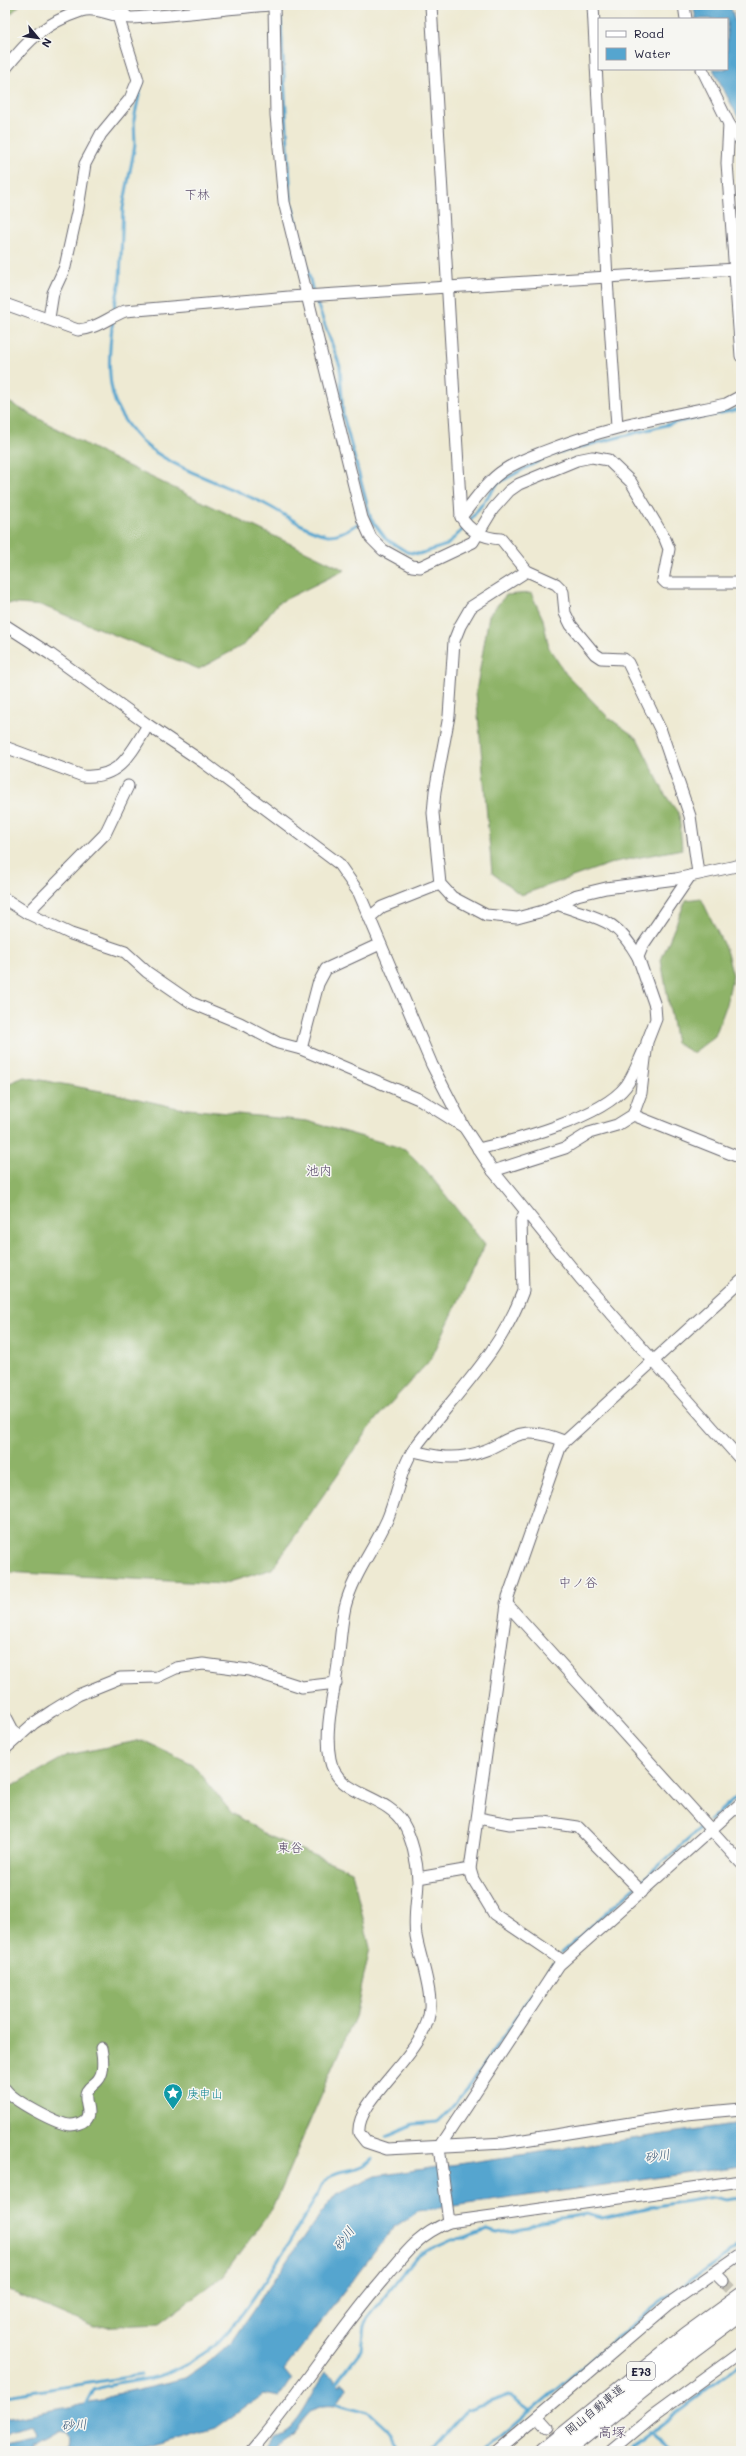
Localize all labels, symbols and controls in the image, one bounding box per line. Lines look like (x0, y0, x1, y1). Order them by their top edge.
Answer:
north arrow (18, 18, 58, 58)
legend (598, 18, 728, 70)
text: Road (634, 25, 664, 41)
text: N (39, 36, 56, 50)
text: Water (634, 45, 671, 61)
district label: 下林 (184, 185, 210, 202)
district label: 池内 (306, 1161, 332, 1178)
district label: 中ノ谷 (558, 1573, 598, 1590)
district label: 東谷 (277, 1838, 303, 1855)
place icon: 庚申山 (162, 2082, 184, 2110)
place label: 庚申山 (187, 2085, 223, 2101)
water label: 砂川 (643, 2145, 671, 2165)
water label: 砂川 (328, 2222, 358, 2254)
road number: E73 (627, 2362, 655, 2380)
street label: 岡山自動車道 (561, 2380, 627, 2438)
water label: 砂川 (60, 2414, 88, 2434)
district label: 高塚 (598, 2422, 626, 2441)

